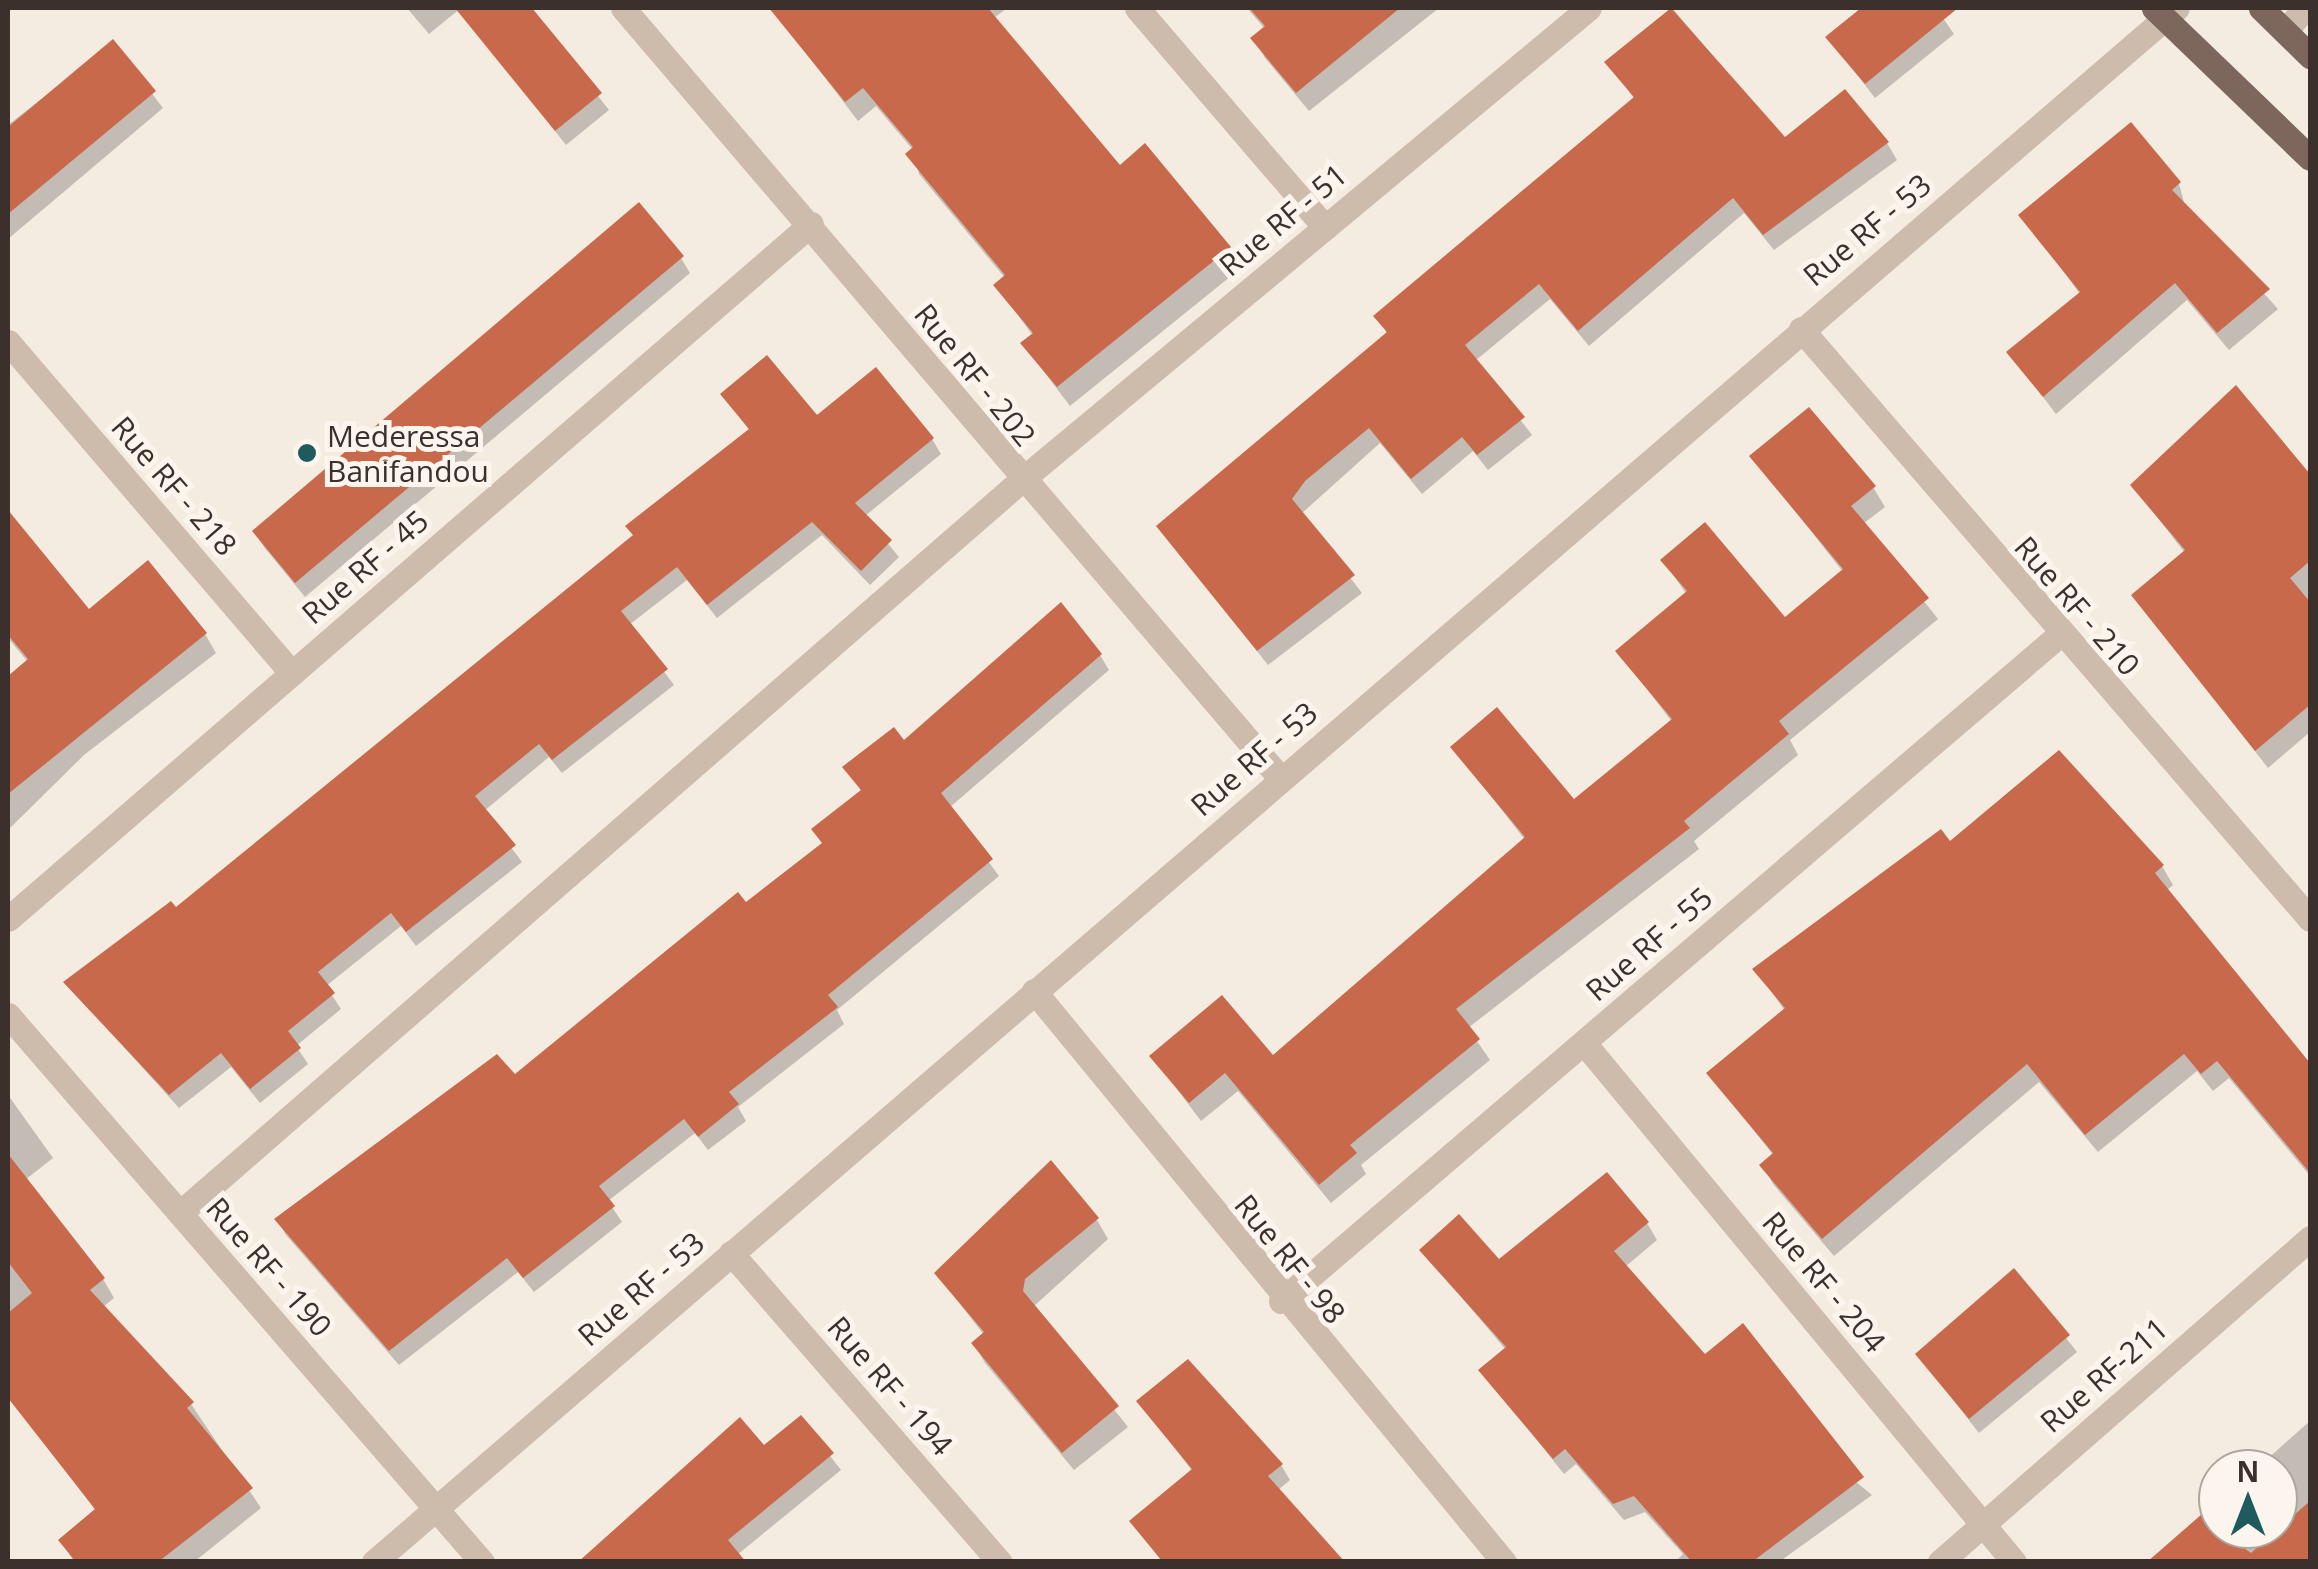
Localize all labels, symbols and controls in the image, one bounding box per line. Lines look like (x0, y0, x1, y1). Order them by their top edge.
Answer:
street label: Rue RF - 51 (1212, 156, 1354, 284)
street label: Rue RF - 53 (1796, 166, 1938, 294)
street label: Rue RF - 202 (907, 297, 1043, 453)
street label: Rue RF - 218 (104, 409, 244, 563)
place label: Mederessa Banifandou (327, 418, 489, 488)
marker: Mederessa Banifandou (296, 442, 318, 464)
street label: Rue RF - 45 (295, 503, 435, 631)
street label: Rue RF - 210 (2007, 529, 2147, 683)
street label: Rue RF - 53 (1184, 695, 1324, 823)
street label: Rue RF - 55 (1579, 880, 1719, 1008)
street label: Rue RF - 98 (1227, 1187, 1353, 1331)
street label: Rue RF - 190 (199, 1190, 339, 1344)
street label: Rue RF - 204 (1755, 1204, 1893, 1360)
street label: Rue RF - 53 (571, 1225, 711, 1353)
street label: Rue RF - 194 (820, 1309, 960, 1463)
street label: Rue RF-211 (2033, 1310, 2175, 1440)
north arrow (2198, 1449, 2298, 1549)
text: N (2237, 1452, 2259, 1490)

